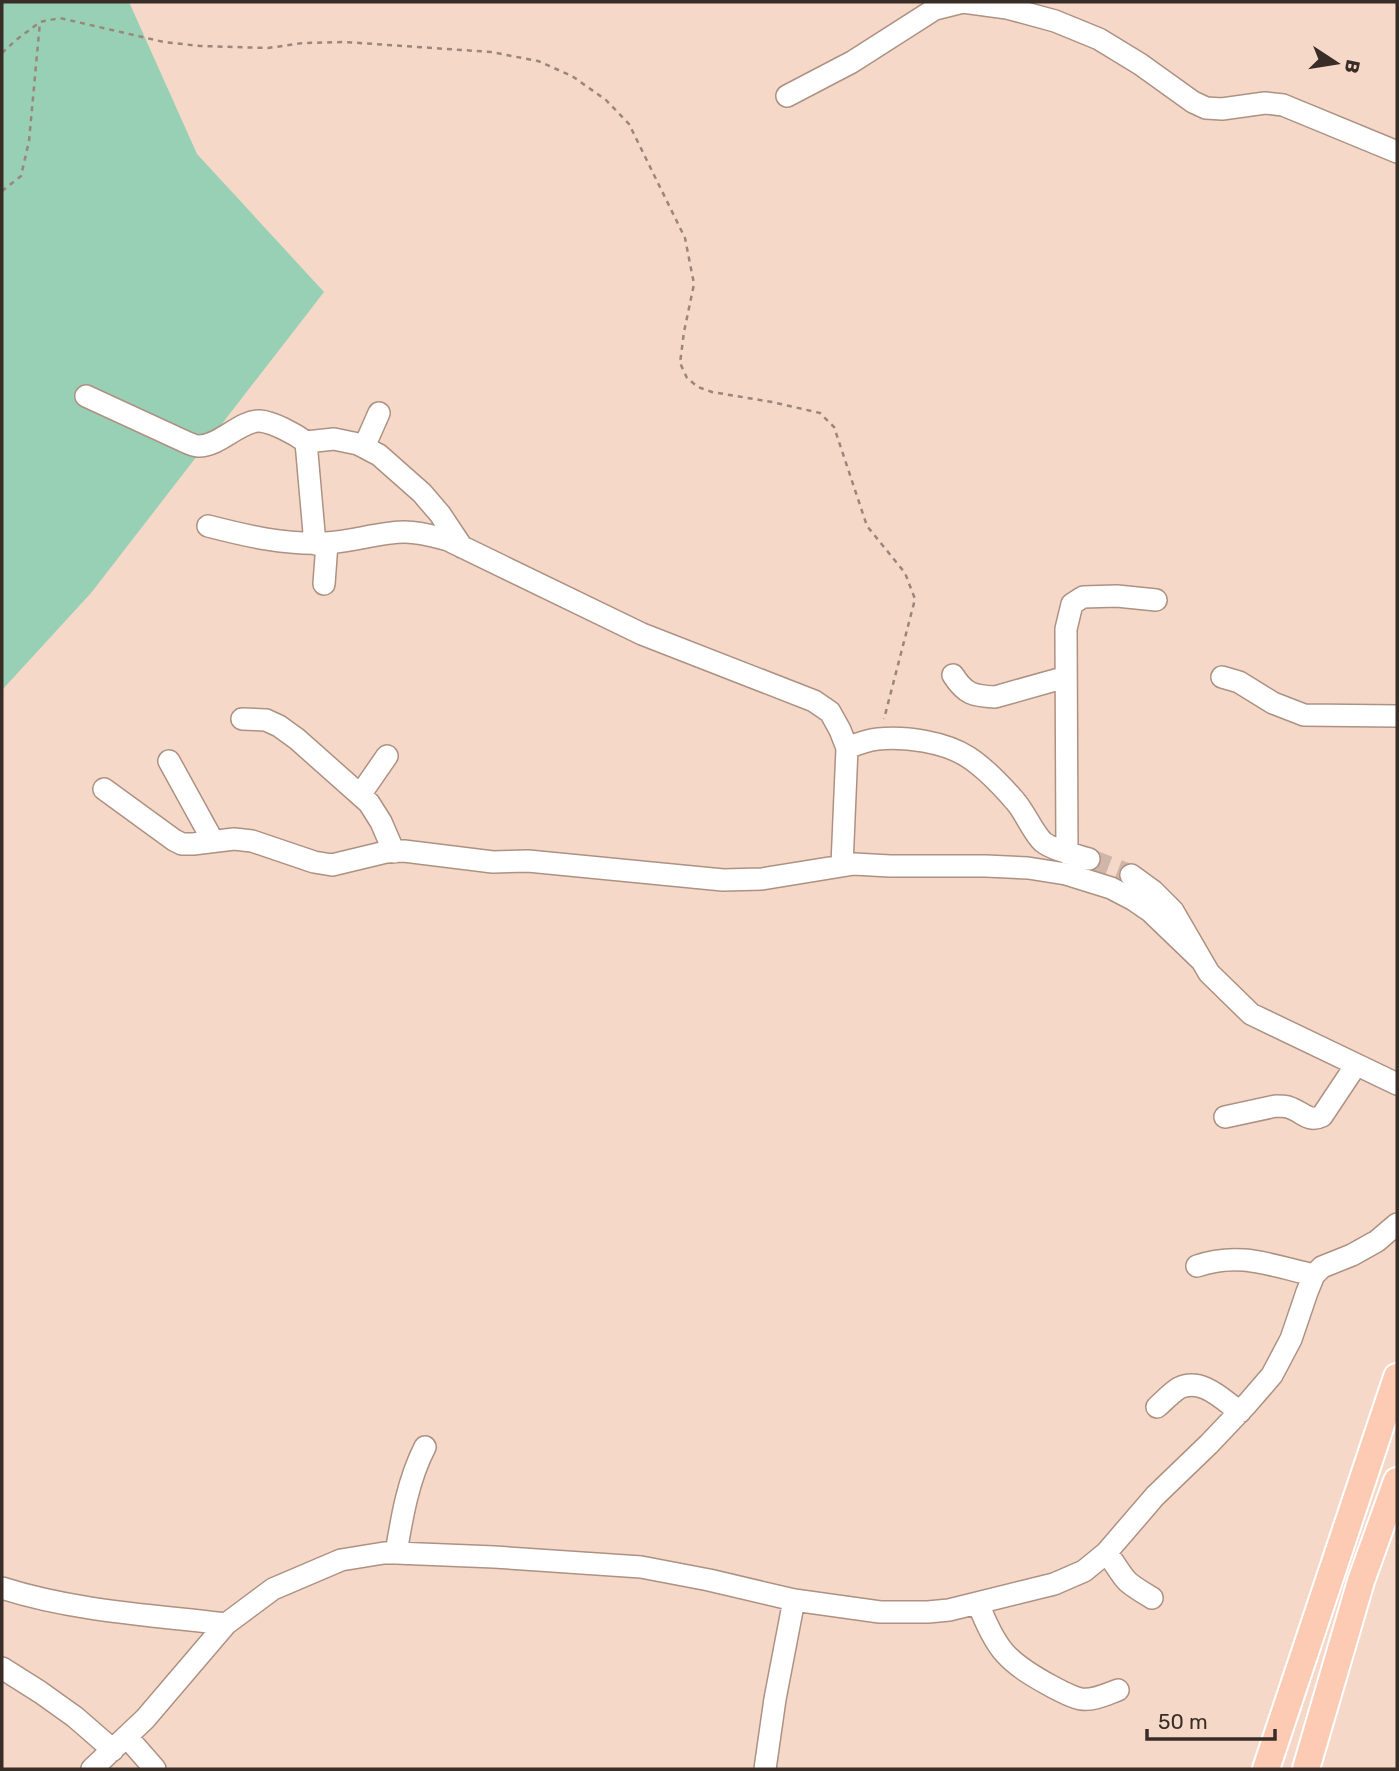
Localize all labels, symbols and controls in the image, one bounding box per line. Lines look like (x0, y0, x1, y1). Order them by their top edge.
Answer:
north arrow (1301, 28, 1371, 98)
text: B (1339, 57, 1365, 75)
scale bar (1147, 1698, 1275, 1742)
text: 50 m (1158, 1709, 1208, 1734)

